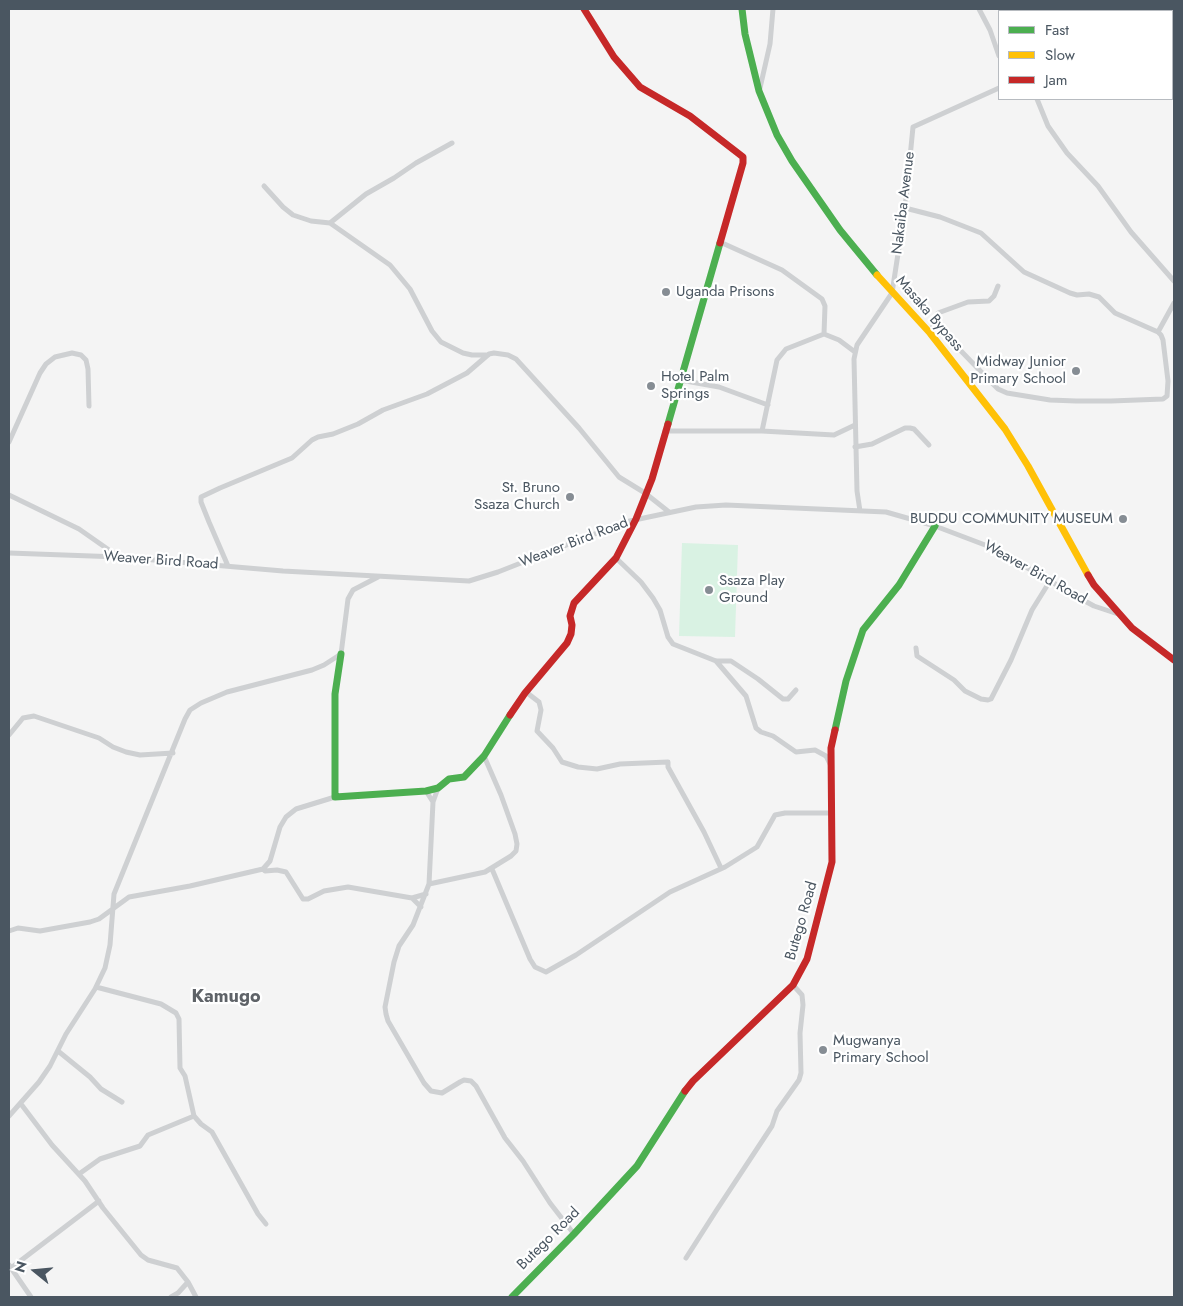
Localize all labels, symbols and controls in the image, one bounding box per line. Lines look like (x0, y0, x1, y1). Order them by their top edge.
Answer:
legend (998, 10, 1173, 100)
text: Fast (1045, 19, 1069, 41)
text: Slow (1045, 44, 1075, 66)
text: Jam (1045, 69, 1068, 91)
street label: Nakaiba Avenue (889, 151, 919, 255)
street label: Masaka Bypass (891, 273, 967, 355)
place label: Uganda Prisons (676, 283, 774, 301)
marker: Uganda Prisons (660, 286, 672, 298)
place label: Midway Junior Primary School (970, 353, 1066, 388)
marker: Midway Junior Primary School (1070, 365, 1082, 377)
place label: Hotel Palm Springs (661, 368, 729, 403)
marker: Hotel Palm Springs (645, 380, 657, 392)
place label: St. Bruno Ssaza Church (474, 479, 560, 514)
marker: St. Bruno Ssaza Church (564, 491, 576, 503)
place label: BUDDU COMMUNITY MUSEUM (910, 510, 1113, 528)
marker: BUDDU COMMUNITY MUSEUM (1117, 513, 1129, 525)
street label: Weaver Bird Road (517, 514, 631, 572)
street label: Weaver Bird Road (980, 537, 1090, 609)
street label: Weaver Bird Road (103, 548, 219, 574)
place label: Ssaza Play Ground (719, 572, 785, 607)
marker: Ssaza Play Ground (703, 584, 715, 596)
street label: Butego Road (782, 880, 822, 962)
district label: Kamugo (192, 987, 260, 1009)
place label: Mugwanya Primary School (833, 1032, 929, 1067)
marker: Mugwanya Primary School (817, 1044, 829, 1056)
street label: Butego Road (514, 1204, 584, 1274)
north arrow (10, 1246, 60, 1296)
text: N (9, 1258, 32, 1275)

